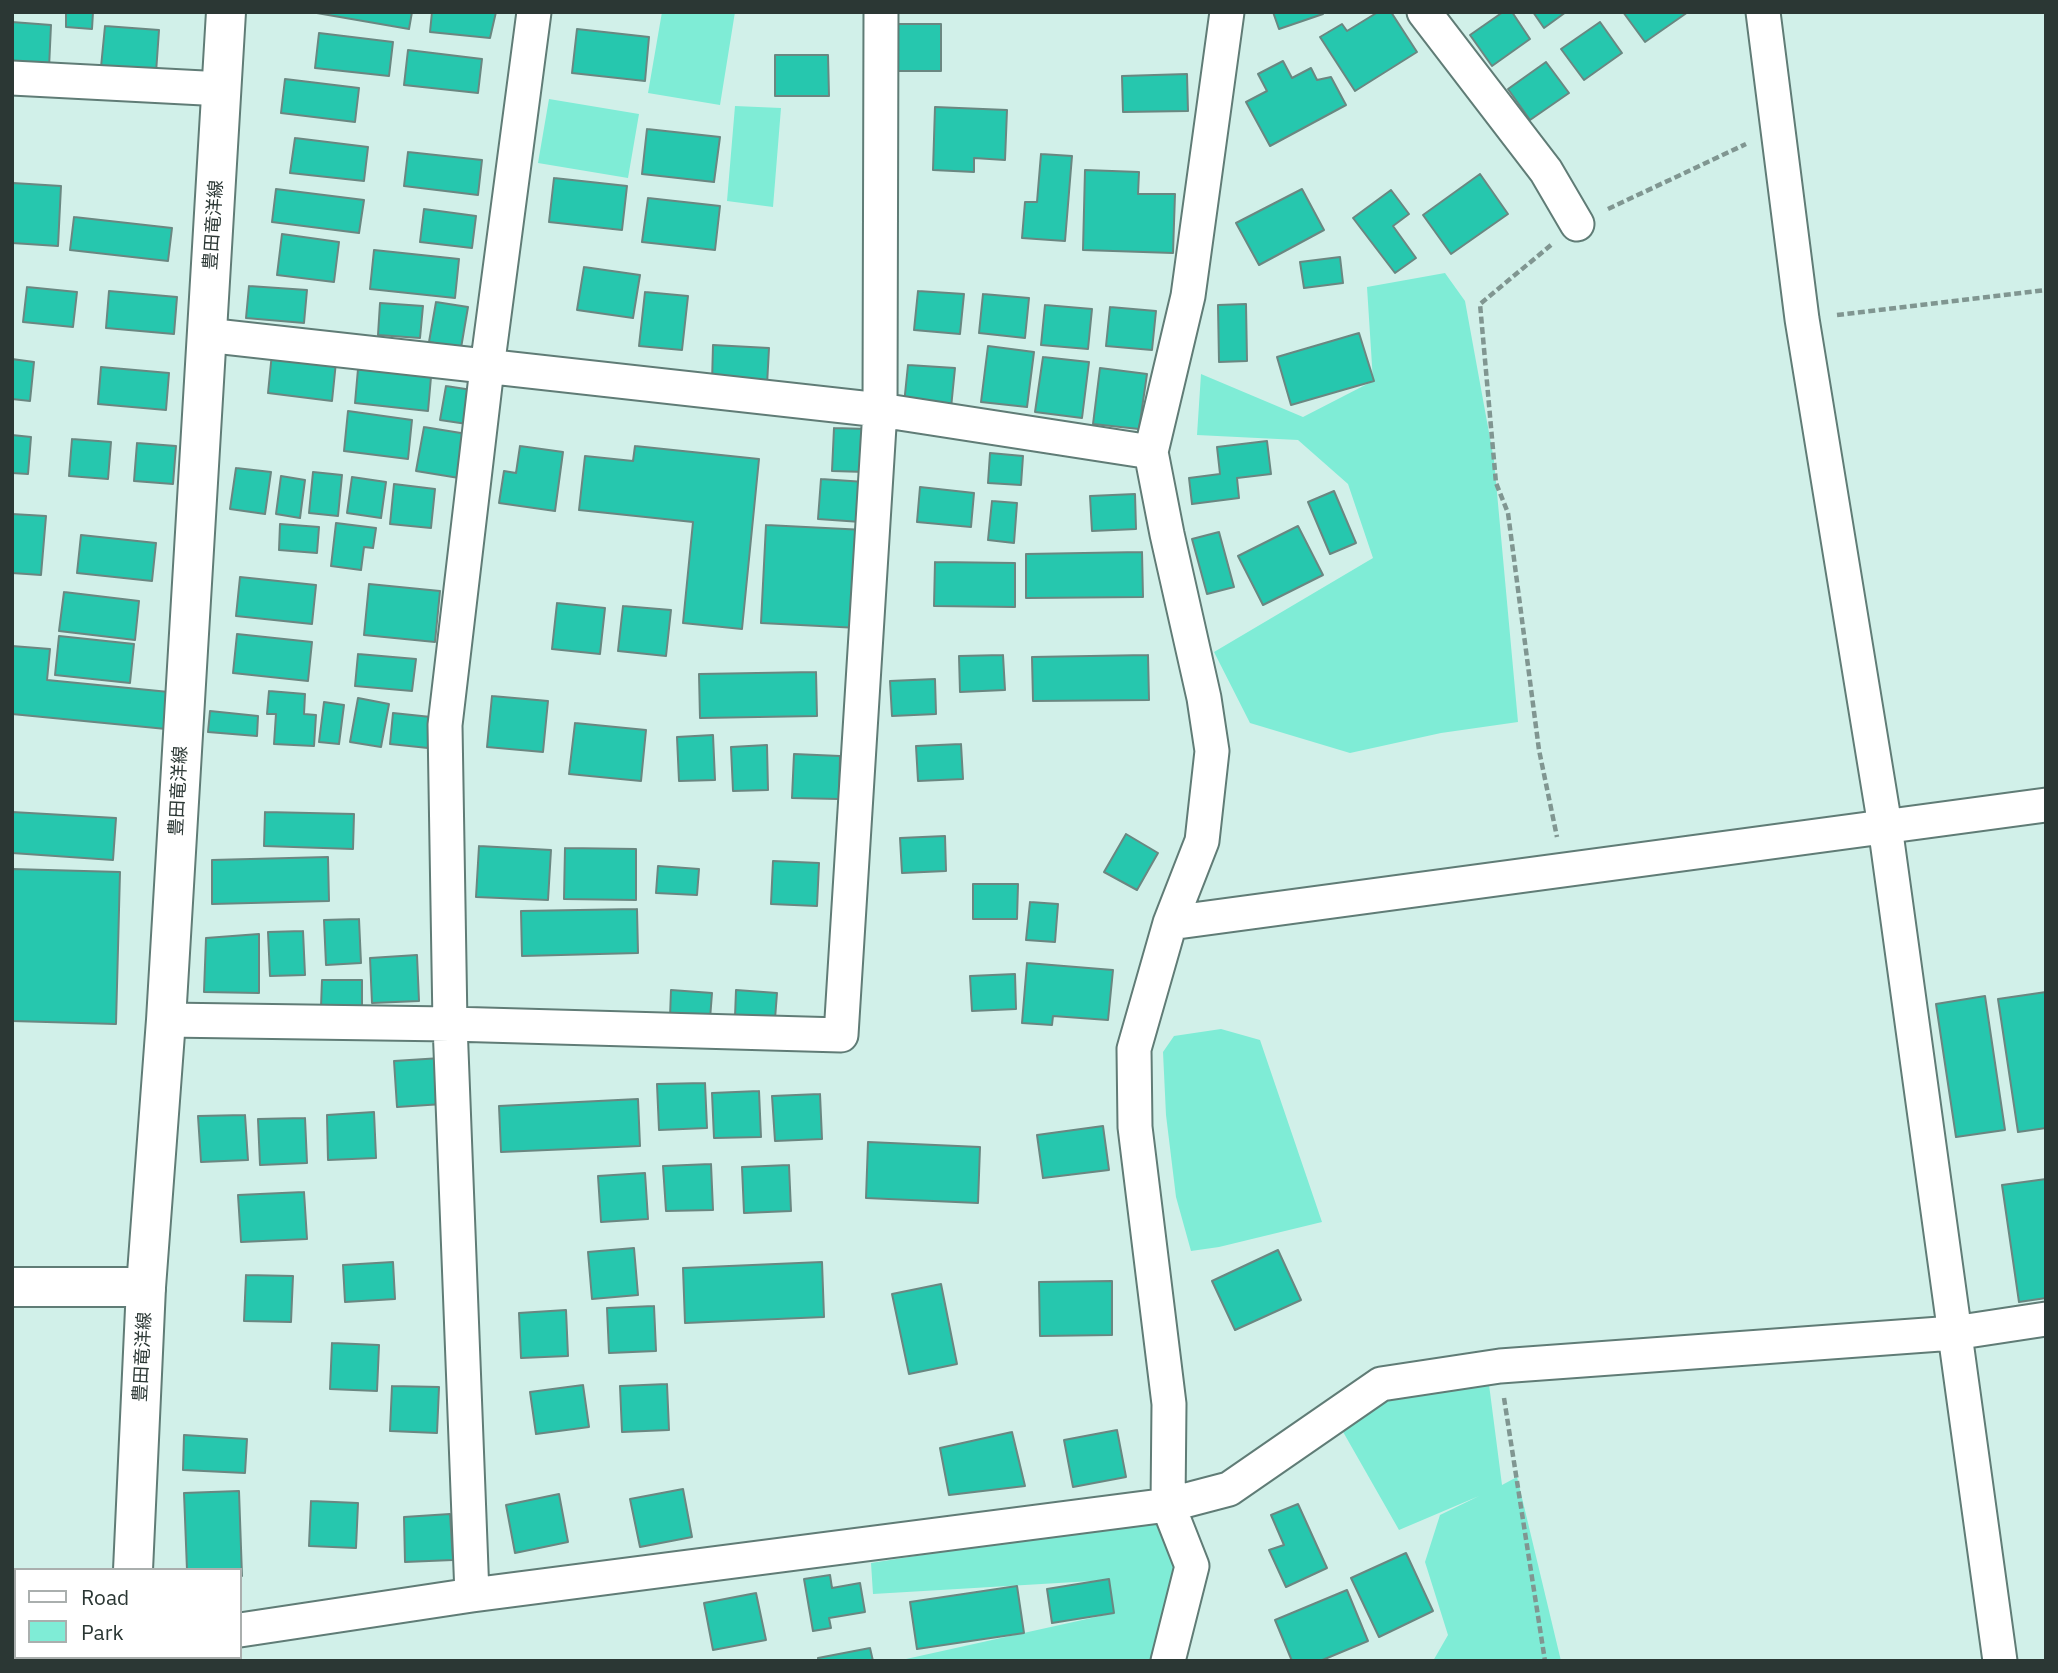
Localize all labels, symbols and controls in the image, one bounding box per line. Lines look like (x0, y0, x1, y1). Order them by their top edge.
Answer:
street label: 豊田竜洋線 (200, 179, 228, 271)
street label: 豊田竜洋線 (166, 745, 192, 837)
street label: 豊田竜洋線 (130, 1311, 156, 1403)
legend (14, 1568, 242, 1659)
text: Road (81, 1583, 129, 1611)
text: Park (81, 1618, 124, 1646)

